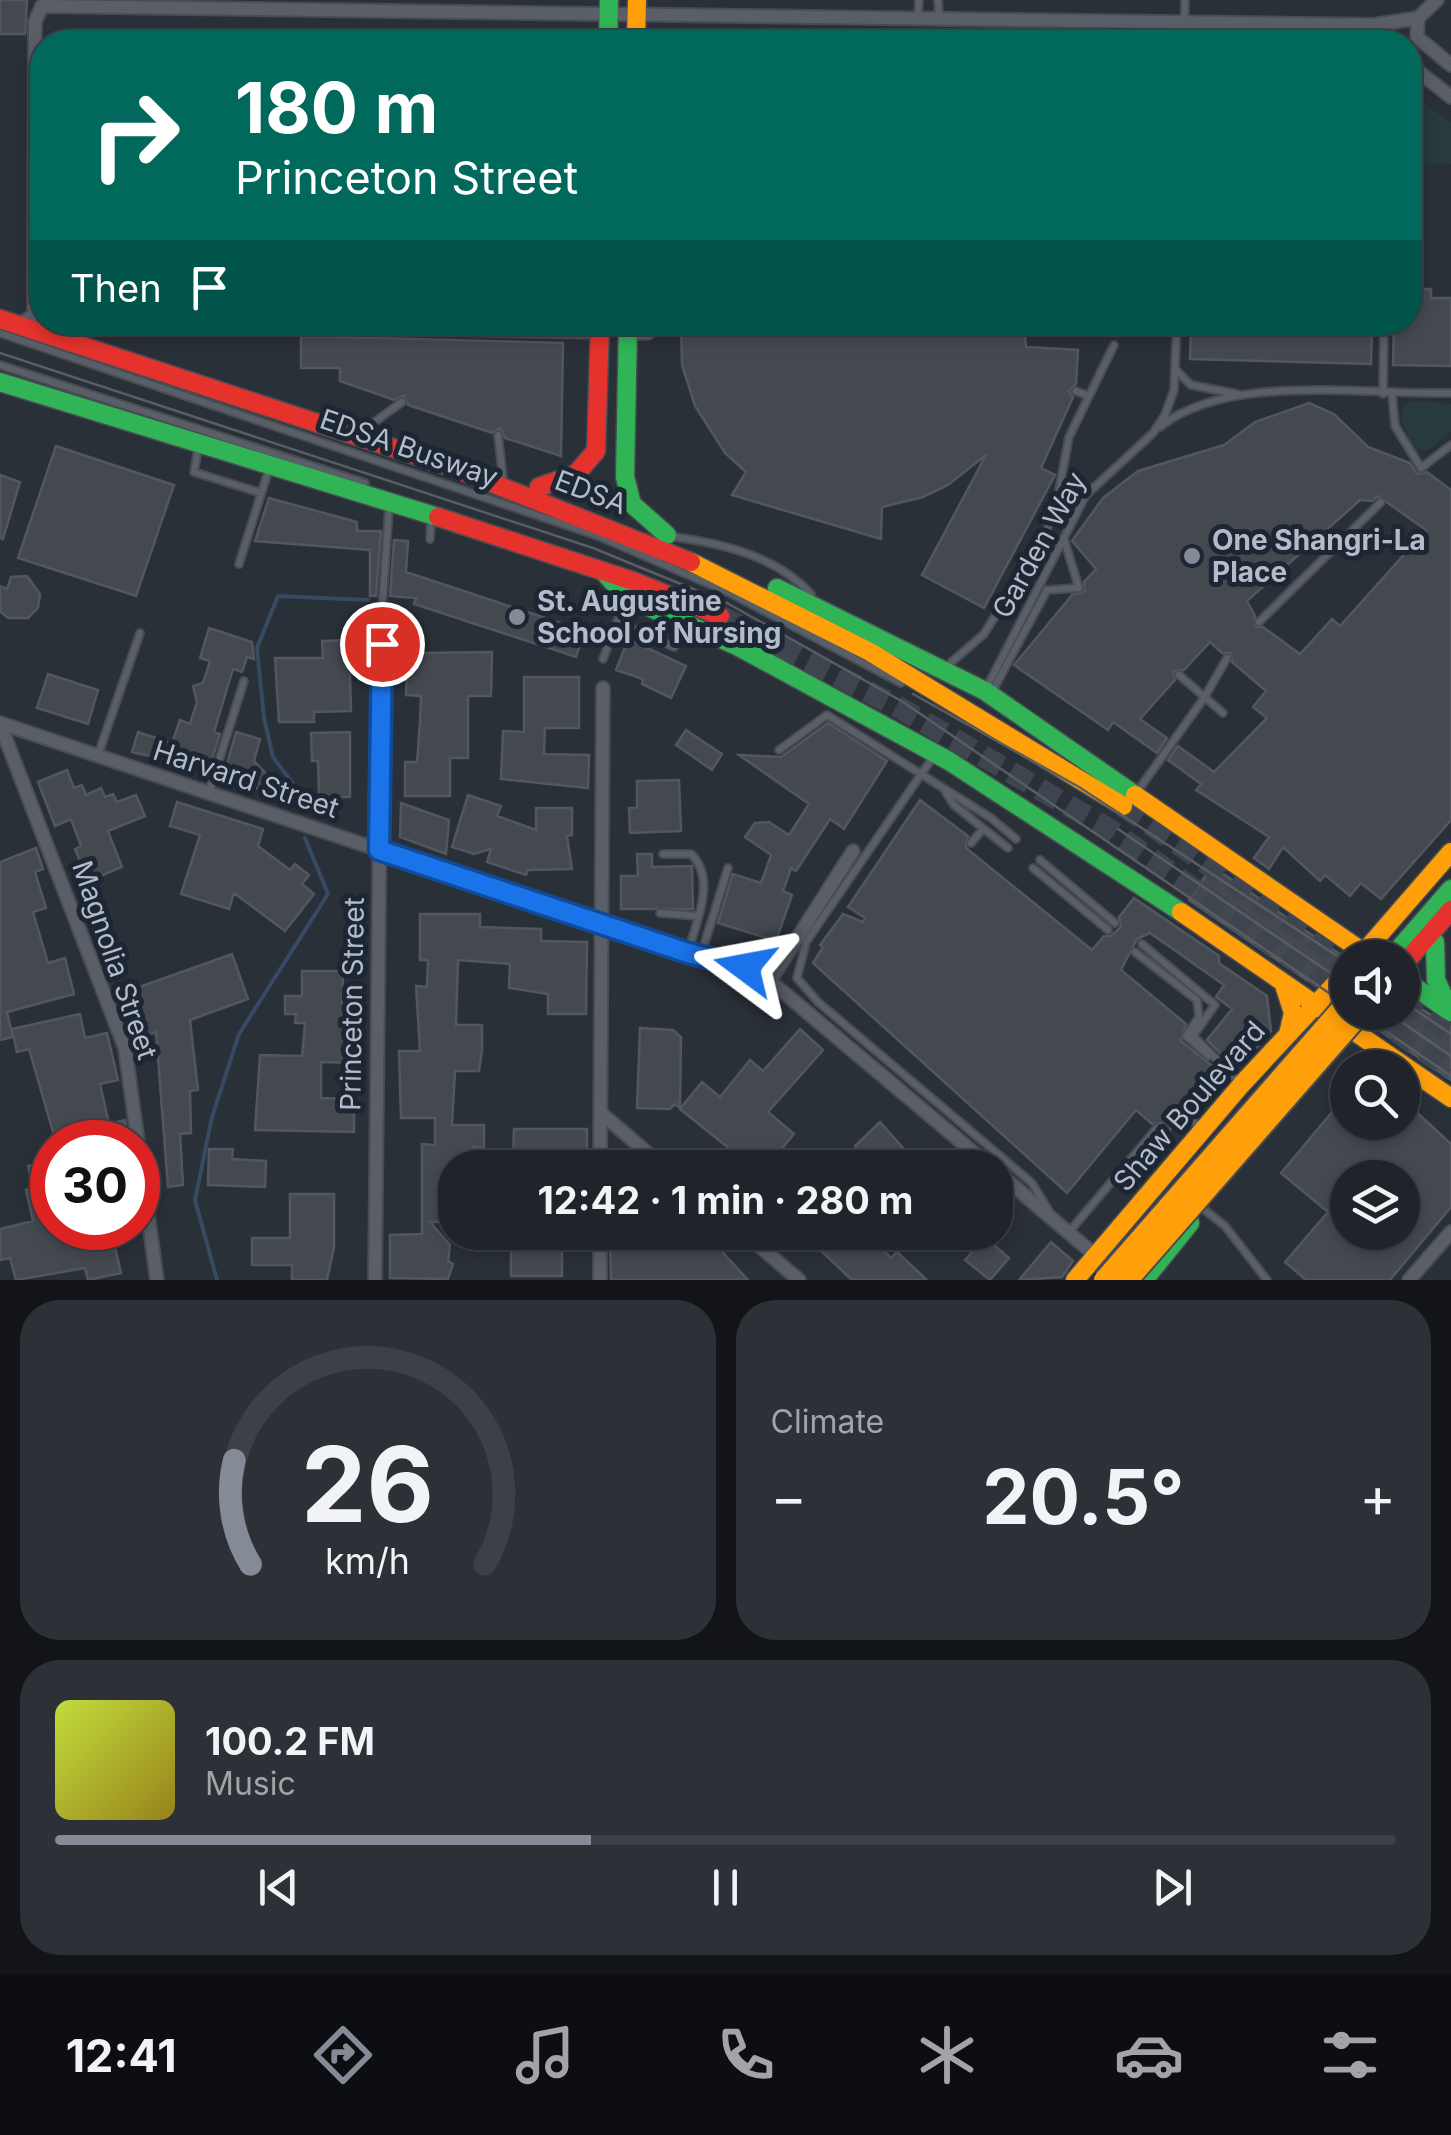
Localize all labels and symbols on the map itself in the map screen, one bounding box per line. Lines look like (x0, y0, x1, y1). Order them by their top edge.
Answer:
street label: EDSA Busway (316, 402, 502, 494)
street label: EDSA (550, 463, 632, 521)
street label: Garden Way (985, 466, 1093, 624)
place label: One Shangri-La Place (1212, 523, 1426, 589)
marker: One Shangri-La Place (1181, 545, 1203, 567)
place label: St. Augustine School of Nursing (537, 584, 781, 650)
pin (340, 602, 425, 687)
marker: St. Augustine School of Nursing (506, 606, 528, 628)
street label: Harvard Street (149, 733, 343, 825)
street label: Magnolia Street (65, 856, 165, 1064)
street label: Princeton Street (333, 897, 371, 1111)
position arrow (693, 915, 797, 1019)
street label: Shaw Boulevard (1106, 1014, 1272, 1198)
speed limit sign: 30 (30, 1120, 160, 1250)

